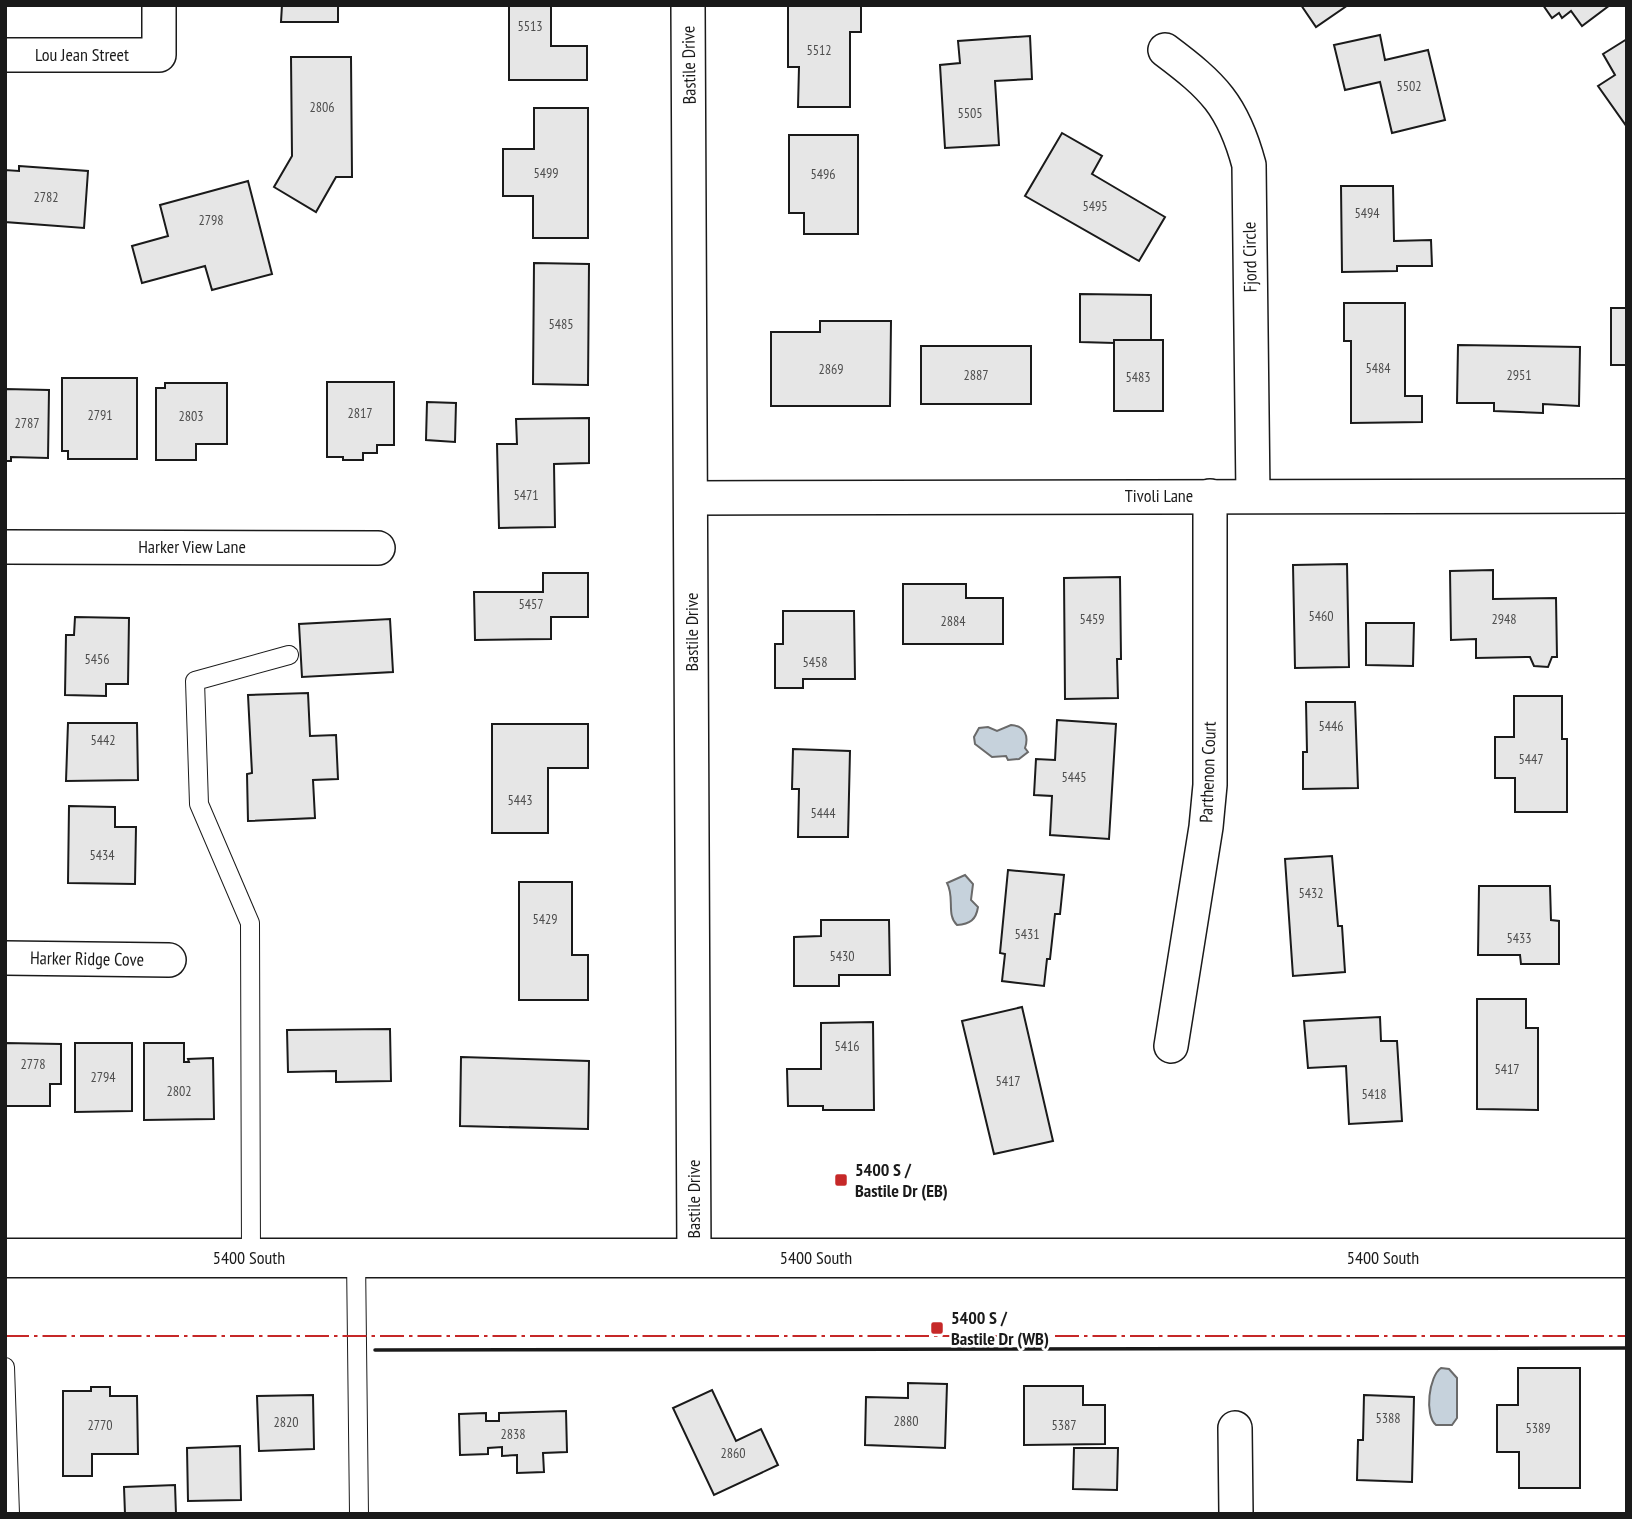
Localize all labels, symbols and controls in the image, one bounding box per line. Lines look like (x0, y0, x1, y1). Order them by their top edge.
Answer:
house number: 5513 (517, 17, 543, 35)
street label: Bastile Drive (676, 25, 701, 105)
house number: 5512 (806, 41, 832, 59)
street label: Lou Jean Street (35, 43, 129, 66)
house number: 5502 (1396, 77, 1422, 95)
house number: 2806 (309, 98, 335, 116)
house number: 5505 (957, 104, 983, 122)
house number: 5499 (533, 164, 559, 182)
house number: 5496 (810, 165, 836, 183)
house number: 2782 (33, 188, 59, 206)
house number: 5495 (1082, 197, 1108, 215)
house number: 5494 (1354, 204, 1380, 222)
house number: 2798 (198, 211, 224, 229)
street label: Fjord Circle (1237, 221, 1262, 293)
house number: 5485 (548, 315, 574, 333)
house number: 5484 (1365, 359, 1391, 377)
house number: 2869 (818, 360, 844, 378)
house number: 2887 (963, 366, 989, 384)
house number: 2951 (1506, 366, 1532, 384)
house number: 5483 (1125, 368, 1151, 386)
house number: 2817 (347, 404, 373, 422)
house number: 2791 (87, 406, 113, 424)
house number: 2803 (178, 407, 204, 425)
house number: 2787 (14, 414, 40, 432)
street label: Tivoli Lane (1125, 484, 1193, 507)
house number: 5471 (513, 486, 539, 504)
street label: Harker View Lane (138, 535, 246, 558)
street label: Bastile Drive (680, 593, 703, 671)
house number: 5457 (518, 595, 544, 613)
house number: 5460 (1308, 607, 1334, 625)
house number: 5459 (1079, 610, 1105, 628)
house number: 2948 (1491, 610, 1517, 628)
house number: 2884 (940, 612, 966, 630)
house number: 5456 (84, 650, 110, 668)
house number: 5458 (802, 653, 828, 671)
house number: 5446 (1318, 717, 1344, 735)
street label: Parthenon Court (1194, 721, 1221, 823)
house number: 5442 (90, 731, 116, 749)
house number: 5447 (1518, 750, 1544, 768)
house number: 5445 (1061, 768, 1087, 786)
house number: 5443 (507, 791, 533, 809)
house number: 5444 (810, 804, 836, 822)
house number: 5434 (89, 846, 115, 864)
house number: 5432 (1298, 884, 1324, 902)
house number: 5429 (532, 910, 558, 928)
house number: 5431 (1014, 925, 1040, 943)
house number: 5433 (1506, 929, 1532, 947)
street label: Harker Ridge Cove (30, 946, 144, 971)
house number: 5430 (829, 947, 855, 965)
house number: 5416 (834, 1037, 860, 1055)
house number: 2778 (20, 1055, 46, 1073)
house number: 5417 (1494, 1060, 1520, 1078)
house number: 2794 (90, 1068, 116, 1086)
house number: 5417 (995, 1072, 1021, 1090)
house number: 2802 (166, 1082, 192, 1100)
house number: 5418 (1361, 1085, 1387, 1103)
place label: 5400 S / Bastile Dr (EB) (855, 1158, 948, 1202)
street label: Bastile Drive (682, 1160, 705, 1238)
marker: 5400 S / Bastile Dr (EB) (833, 1172, 849, 1188)
street label: 5400 South (213, 1246, 285, 1269)
street label: 5400 South (780, 1246, 852, 1269)
street label: 5400 South (1347, 1246, 1419, 1269)
place label: 5400 S / Bastile Dr (WB) (951, 1306, 1049, 1350)
marker: 5400 S / Bastile Dr (WB) (929, 1320, 945, 1336)
house number: 5388 (1375, 1409, 1401, 1427)
house number: 2880 (893, 1412, 919, 1430)
house number: 2820 (273, 1413, 299, 1431)
house number: 2770 (87, 1416, 113, 1434)
house number: 5387 (1051, 1416, 1077, 1434)
house number: 5389 (1525, 1419, 1551, 1437)
house number: 2838 (500, 1425, 526, 1443)
house number: 2860 (720, 1444, 746, 1462)

